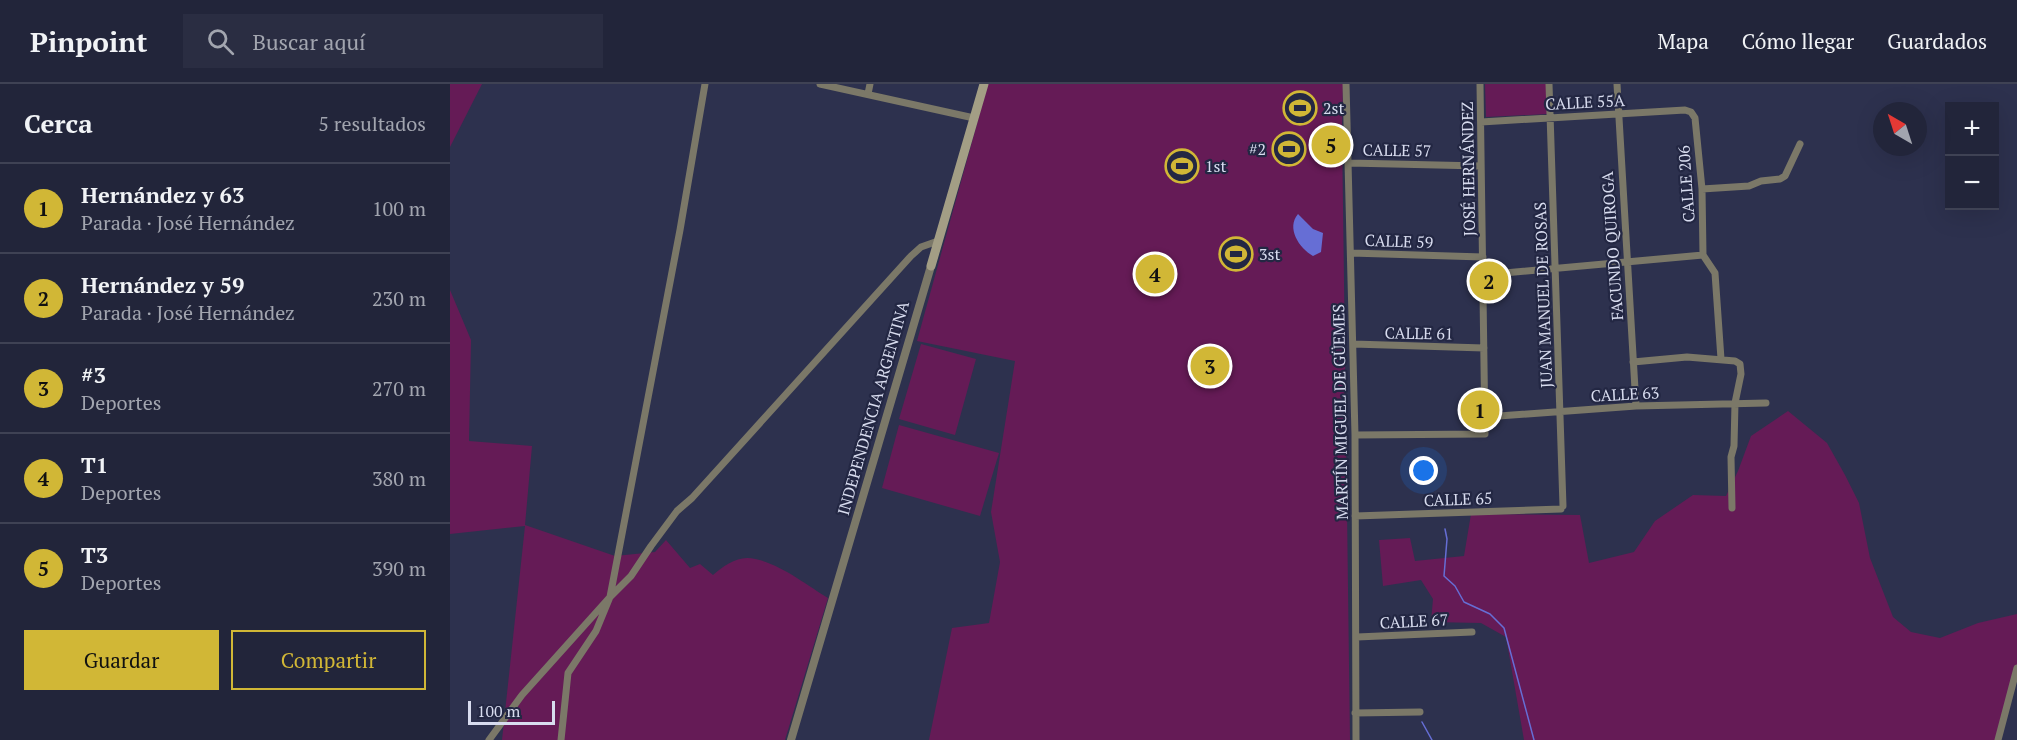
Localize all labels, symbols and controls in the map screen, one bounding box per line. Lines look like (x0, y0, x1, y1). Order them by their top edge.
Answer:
search box (183, 14, 603, 68)
text: Pinpoint (30, 23, 147, 60)
icon: search (204, 25, 237, 58)
text: Buscar aquí (252, 27, 366, 56)
text: Mapa (1657, 27, 1709, 55)
text: Cómo llegar (1742, 27, 1854, 55)
text: Guardados (1887, 27, 1987, 55)
street label: CALLE 55A (1545, 89, 1625, 115)
sports icon: 2st (1282, 90, 1318, 126)
place label: 2st (1323, 97, 1344, 119)
street label: JOSÉ HERNÁNDEZ (1456, 101, 1480, 237)
north arrow (1873, 102, 1927, 156)
map controls (1945, 102, 1999, 210)
button: + (1945, 102, 1999, 156)
text: Cerca (24, 106, 93, 140)
text: 5 resultados (318, 110, 426, 137)
pin: 5 (1312, 122, 1350, 168)
sports icon: #2 (1271, 131, 1307, 167)
place label: #2 (1249, 138, 1266, 160)
street label: CALLE 57 (1362, 138, 1432, 162)
street label: CALLE 206 (1672, 144, 1700, 223)
sports icon: 1st (1164, 148, 1200, 184)
place label: 1st (1205, 155, 1226, 177)
button: − (1945, 156, 1999, 210)
street label: FACUNDO QUIROGA (1596, 171, 1628, 321)
text: Hernández y 63 (81, 180, 244, 209)
text: 1 (38, 195, 49, 222)
text: 100 m (372, 195, 426, 222)
street label: JUAN MANUEL DE ROSAS (1529, 202, 1557, 388)
text: Parada · José Hernández (81, 209, 295, 236)
street label: CALLE 59 (1364, 229, 1434, 253)
sports icon: 3st (1218, 236, 1254, 272)
place label: 3st (1259, 243, 1280, 265)
pin: 4 (1136, 252, 1174, 297)
pin: 2 (1470, 258, 1508, 304)
text: Hernández y 59 (81, 270, 244, 299)
text: 2 (38, 285, 49, 312)
text: 230 m (372, 285, 426, 312)
street label: INDEPENDENCIA ARGENTINA (832, 298, 914, 518)
text: Parada · José Hernández (81, 299, 295, 326)
street label: MARTÍN MIGUEL DE GÜEMES (1327, 304, 1353, 520)
street label: CALLE 61 (1384, 321, 1454, 345)
pin: 3 (1190, 344, 1230, 388)
text: #3 (81, 360, 106, 389)
text: 3 (38, 375, 49, 402)
text: 270 m (372, 375, 426, 402)
street label: CALLE 63 (1590, 381, 1660, 407)
pin: 1 (1460, 388, 1500, 432)
text: Deportes (81, 389, 161, 416)
text: T1 (81, 450, 108, 479)
your location (1409, 456, 1438, 485)
text: 4 (38, 465, 49, 492)
text: 380 m (372, 465, 426, 492)
text: Deportes (81, 479, 161, 506)
street label: CALLE 65 (1423, 487, 1493, 511)
text: T3 (81, 540, 108, 569)
text: 5 (38, 555, 49, 582)
text: 390 m (372, 555, 426, 582)
text: Deportes (81, 569, 161, 596)
street label: CALLE 67 (1379, 608, 1449, 634)
button: Guardar (24, 630, 219, 690)
button: Compartir (231, 630, 426, 690)
scale bar (468, 698, 555, 726)
text: 100 m (477, 700, 520, 722)

